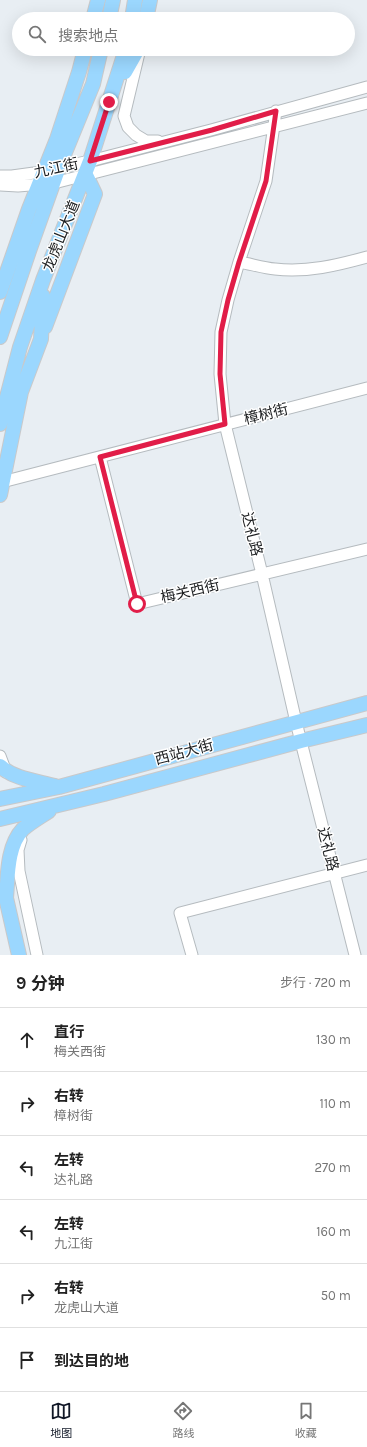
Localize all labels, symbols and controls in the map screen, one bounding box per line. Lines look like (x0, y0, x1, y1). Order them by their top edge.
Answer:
search box (12, 12, 355, 56)
icon: search (26, 23, 48, 45)
text: 搜索地点 (58, 27, 118, 45)
route end (100, 93, 118, 111)
street label: 九江街 (32, 155, 80, 181)
street label: 龙虎山大道 (39, 198, 83, 274)
street label: 樟树街 (242, 400, 290, 428)
street label: 达礼路 (238, 510, 266, 558)
street label: 梅关西街 (159, 575, 221, 607)
route start (128, 595, 146, 613)
street label: 西站大街 (153, 736, 215, 768)
street label: 达礼路 (314, 825, 342, 873)
text: 9 分钟 (16, 973, 65, 993)
text: 步行 · 720 m (280, 975, 351, 990)
text: 直行 (54, 1023, 84, 1041)
icon: ahead (16, 1029, 38, 1051)
text: 130 m (316, 1032, 351, 1047)
text: 梅关西街 (54, 1044, 106, 1059)
text: 右转 (54, 1087, 84, 1105)
icon: right (16, 1093, 38, 1115)
text: 110 m (319, 1096, 351, 1111)
text: 樟树街 (54, 1108, 93, 1123)
text: 左转 (54, 1151, 84, 1169)
icon: left (16, 1157, 38, 1179)
text: 270 m (314, 1160, 351, 1175)
text: 达礼路 (54, 1172, 93, 1187)
text: 左转 (54, 1215, 84, 1233)
icon: left (16, 1221, 38, 1243)
text: 160 m (316, 1224, 351, 1239)
text: 九江街 (54, 1236, 93, 1251)
text: 右转 (54, 1279, 84, 1297)
icon: right (16, 1285, 38, 1307)
text: 50 m (321, 1288, 351, 1303)
text: 龙虎山大道 (54, 1300, 119, 1315)
icon: arrive (16, 1349, 38, 1371)
text: 到达目的地 (54, 1352, 129, 1370)
tab: 地图 (50, 1400, 72, 1440)
tab: 路线 (172, 1400, 194, 1440)
tab: 收藏 (295, 1400, 317, 1440)

